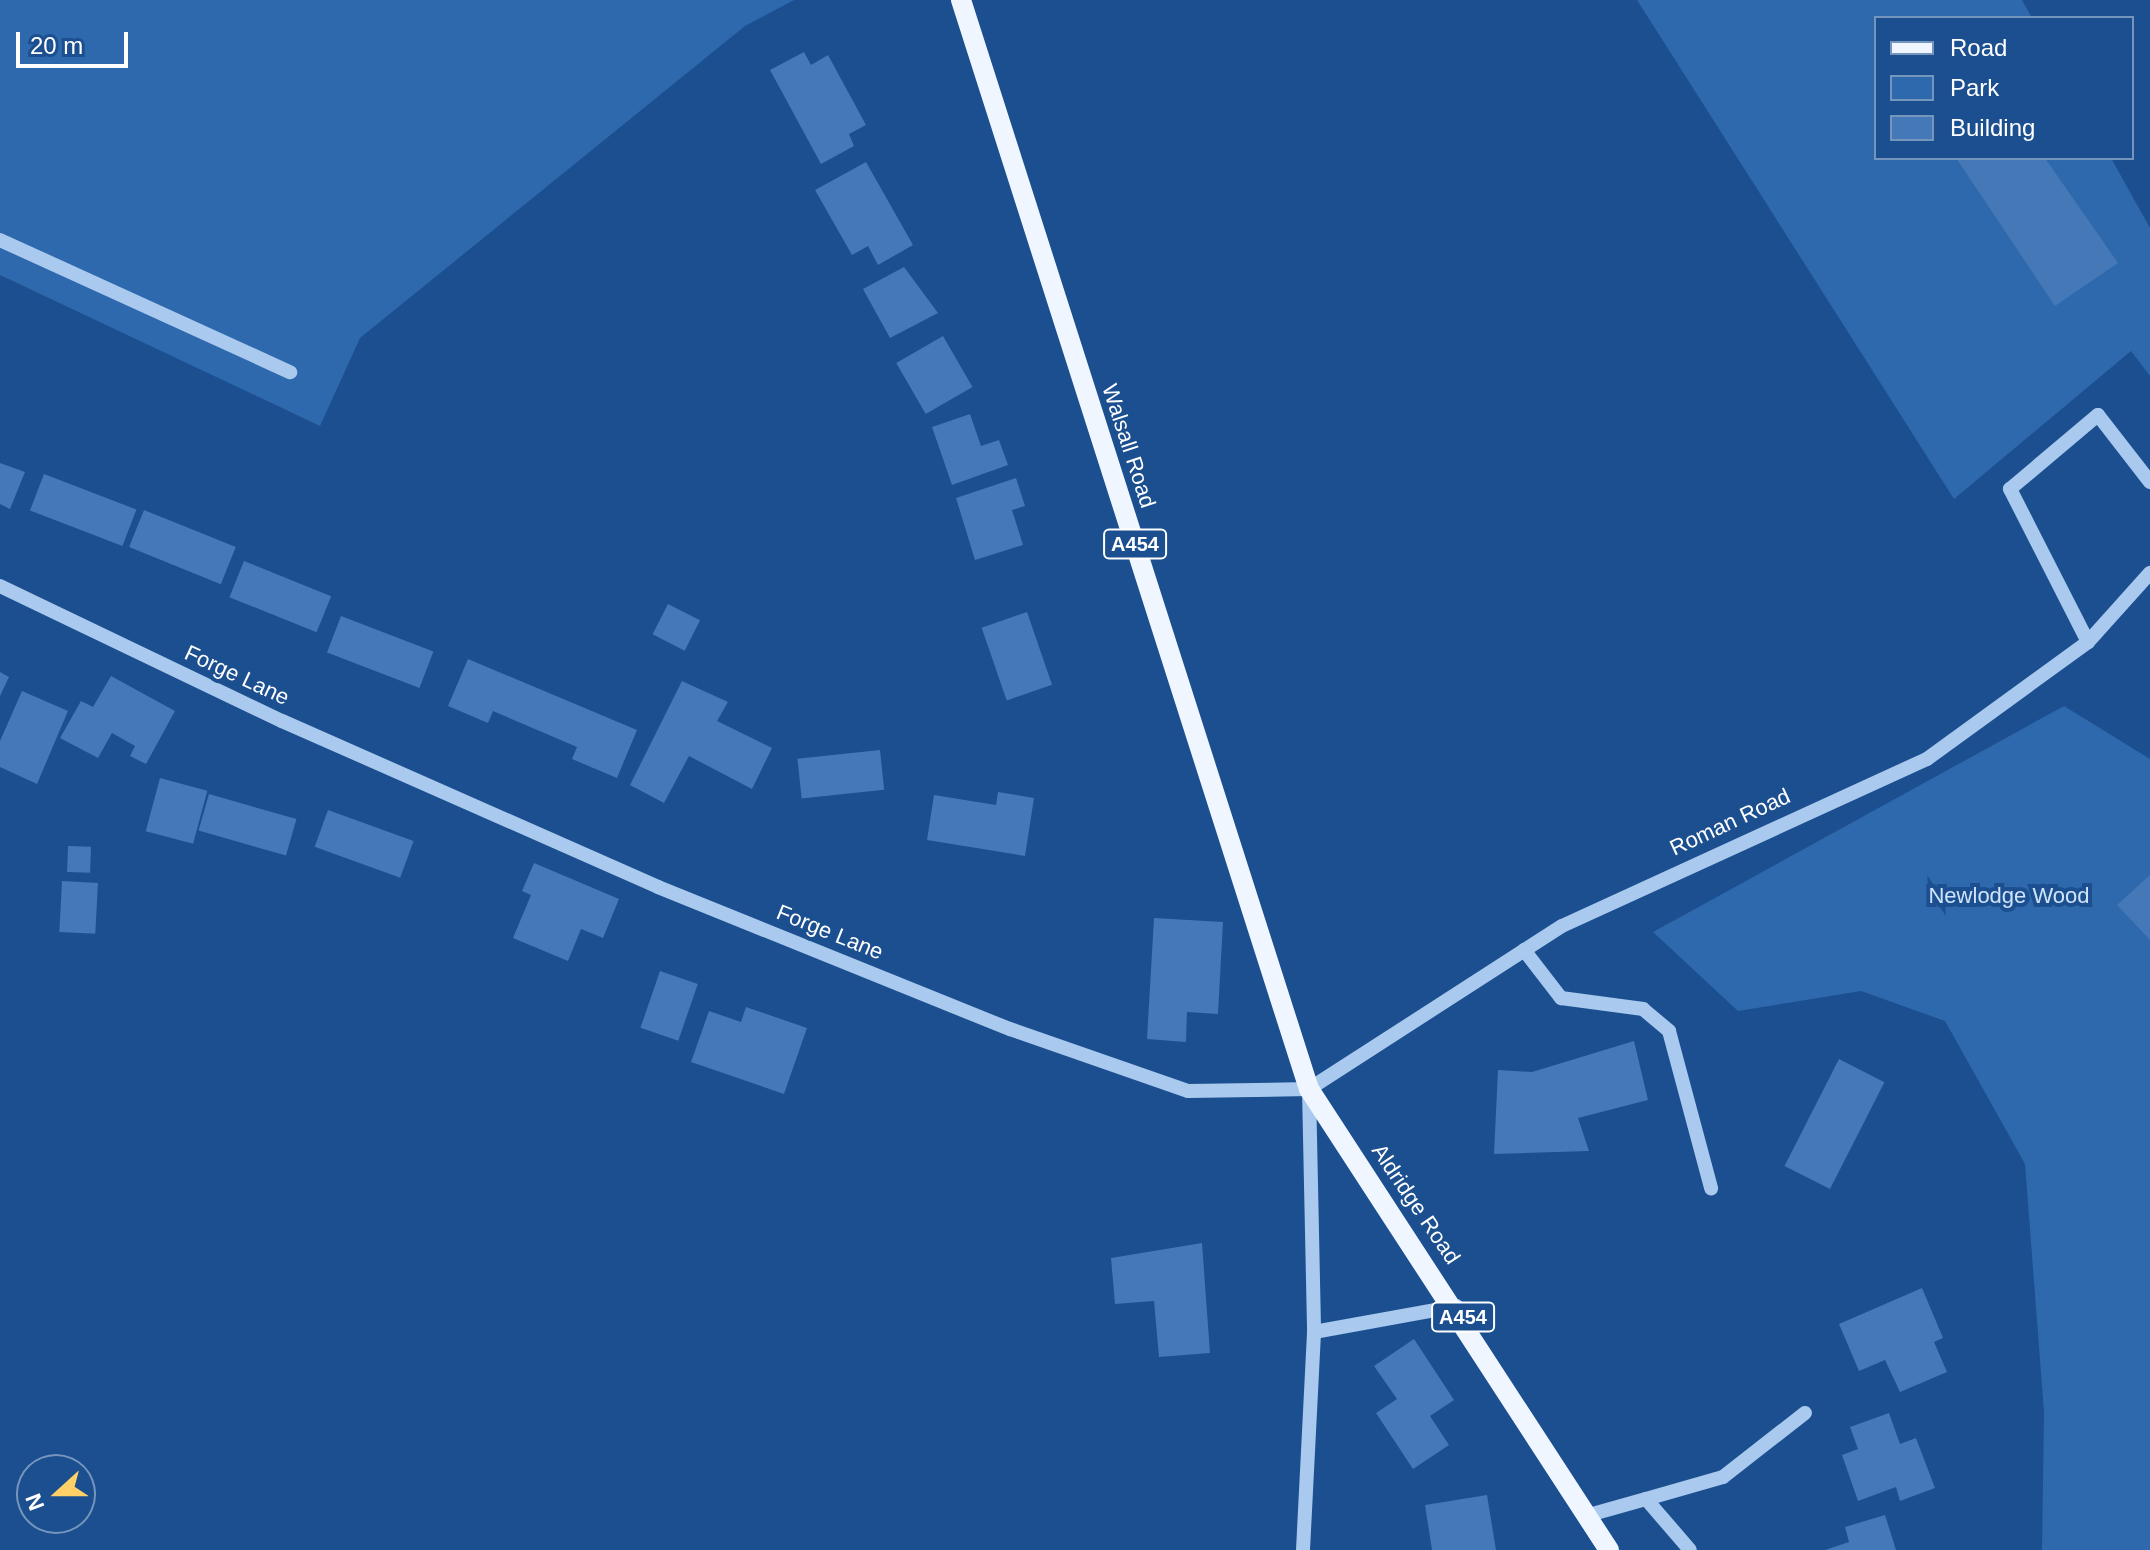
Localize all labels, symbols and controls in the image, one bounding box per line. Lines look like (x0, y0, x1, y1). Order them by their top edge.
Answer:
scale bar (20, 16, 132, 66)
legend (1874, 16, 2134, 160)
text: 20 m (30, 32, 83, 59)
text: Road (1950, 34, 2007, 61)
text: Park (1950, 74, 1999, 101)
text: Building (1950, 114, 2035, 141)
street label: Walsall Road (1097, 381, 1161, 511)
road number: A454 (1103, 528, 1167, 560)
street label: Forge Lane (180, 639, 294, 711)
street label: Roman Road (1666, 783, 1794, 861)
park label: Newlodge Wood (1928, 883, 2090, 909)
street label: Forge Lane (773, 899, 887, 965)
street label: Aldridge Road (1366, 1139, 1466, 1269)
road number: A454 (1431, 1301, 1495, 1333)
north arrow (16, 1454, 96, 1534)
text: N (20, 1490, 50, 1514)

